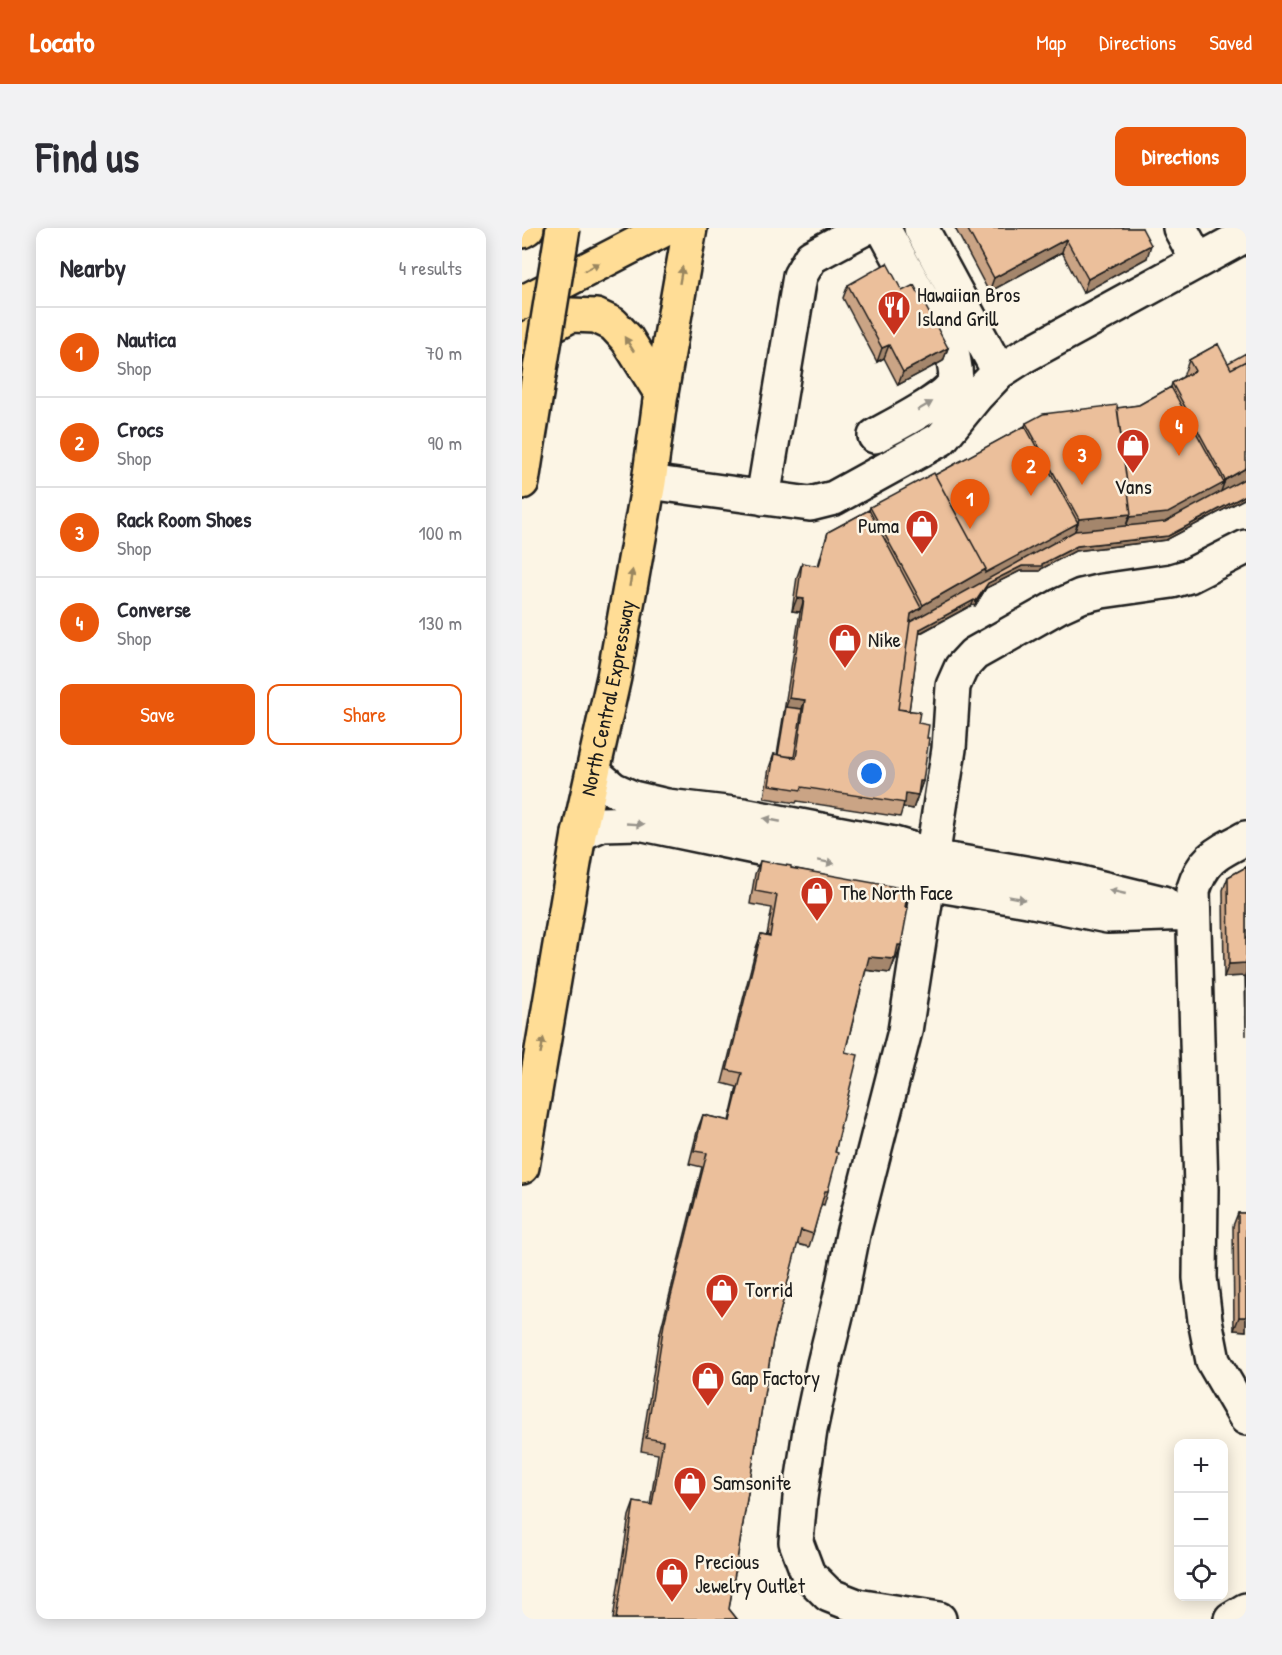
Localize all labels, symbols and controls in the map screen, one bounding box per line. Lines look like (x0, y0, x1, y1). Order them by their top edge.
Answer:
text: Locato (30, 23, 94, 61)
text: Map (1036, 28, 1066, 57)
text: Directions (1099, 28, 1176, 57)
text: Saved (1209, 28, 1252, 57)
button: Directions (1115, 127, 1246, 186)
text: Find us (36, 128, 139, 185)
text: Nearby (60, 250, 126, 285)
text: 4 results (399, 254, 462, 281)
one-way arrow (584, 262, 601, 272)
one-way arrow (677, 266, 686, 285)
place label: Hawaiian Bros Island Grill (917, 280, 1020, 333)
restaurant icon: Hawaiian Bros Island Grill (876, 289, 912, 336)
text: Nautica (117, 324, 176, 354)
one-way arrow (624, 335, 635, 352)
text: 1 (76, 339, 83, 366)
text: 70 m (425, 339, 462, 366)
text: Shop (117, 354, 151, 381)
one-way arrow (917, 401, 933, 412)
pin: 4 (1160, 406, 1198, 456)
text: Crocs (117, 414, 163, 444)
shop icon: Vans (1115, 427, 1151, 474)
text: 2 (75, 429, 84, 456)
text: 90 m (428, 429, 462, 456)
pin: 3 (1062, 436, 1102, 485)
text: Shop (117, 444, 151, 471)
pin: 2 (1012, 446, 1050, 496)
place label: Vans (1114, 472, 1152, 501)
pin: 1 (950, 480, 990, 529)
text: Rack Room Shoes (117, 504, 252, 534)
shop icon: Puma (904, 508, 940, 555)
place label: Puma (858, 511, 899, 540)
text: 3 (75, 519, 84, 546)
text: 100 m (419, 519, 462, 546)
text: Shop (117, 534, 151, 561)
one-way arrow (627, 569, 636, 588)
text: Converse (117, 594, 191, 624)
street label: North Central Expressway (573, 598, 642, 798)
text: 4 (76, 609, 83, 636)
text: 130 m (419, 609, 462, 636)
shop icon: Nike (827, 622, 863, 669)
text: Shop (117, 624, 151, 651)
place label: Nike (868, 625, 901, 654)
button: Save (60, 684, 255, 745)
button: Share (267, 684, 462, 745)
your location (857, 759, 886, 788)
one-way arrow (762, 815, 781, 824)
one-way arrow (625, 820, 644, 829)
one-way arrow (817, 858, 836, 867)
shop icon: The North Face (799, 875, 835, 922)
place label: The North Face (840, 878, 953, 907)
one-way arrow (1107, 886, 1126, 896)
one-way arrow (1008, 894, 1027, 903)
one-way arrow (538, 1036, 547, 1055)
shop icon: Torrid (704, 1272, 740, 1319)
place label: Torrid (745, 1275, 792, 1304)
shop icon: Gap Factory (690, 1360, 726, 1407)
place label: Gap Factory (731, 1363, 820, 1392)
map controls (1174, 1439, 1228, 1601)
button: + (1174, 1439, 1228, 1493)
shop icon: Samsonite (672, 1465, 708, 1512)
place label: Samsonite (713, 1468, 791, 1497)
button: − (1174, 1493, 1228, 1547)
place label: Precious Jewelry Outlet (695, 1547, 806, 1600)
button: locate (1174, 1547, 1228, 1601)
shop icon: Precious Jewelry Outlet (654, 1556, 690, 1603)

